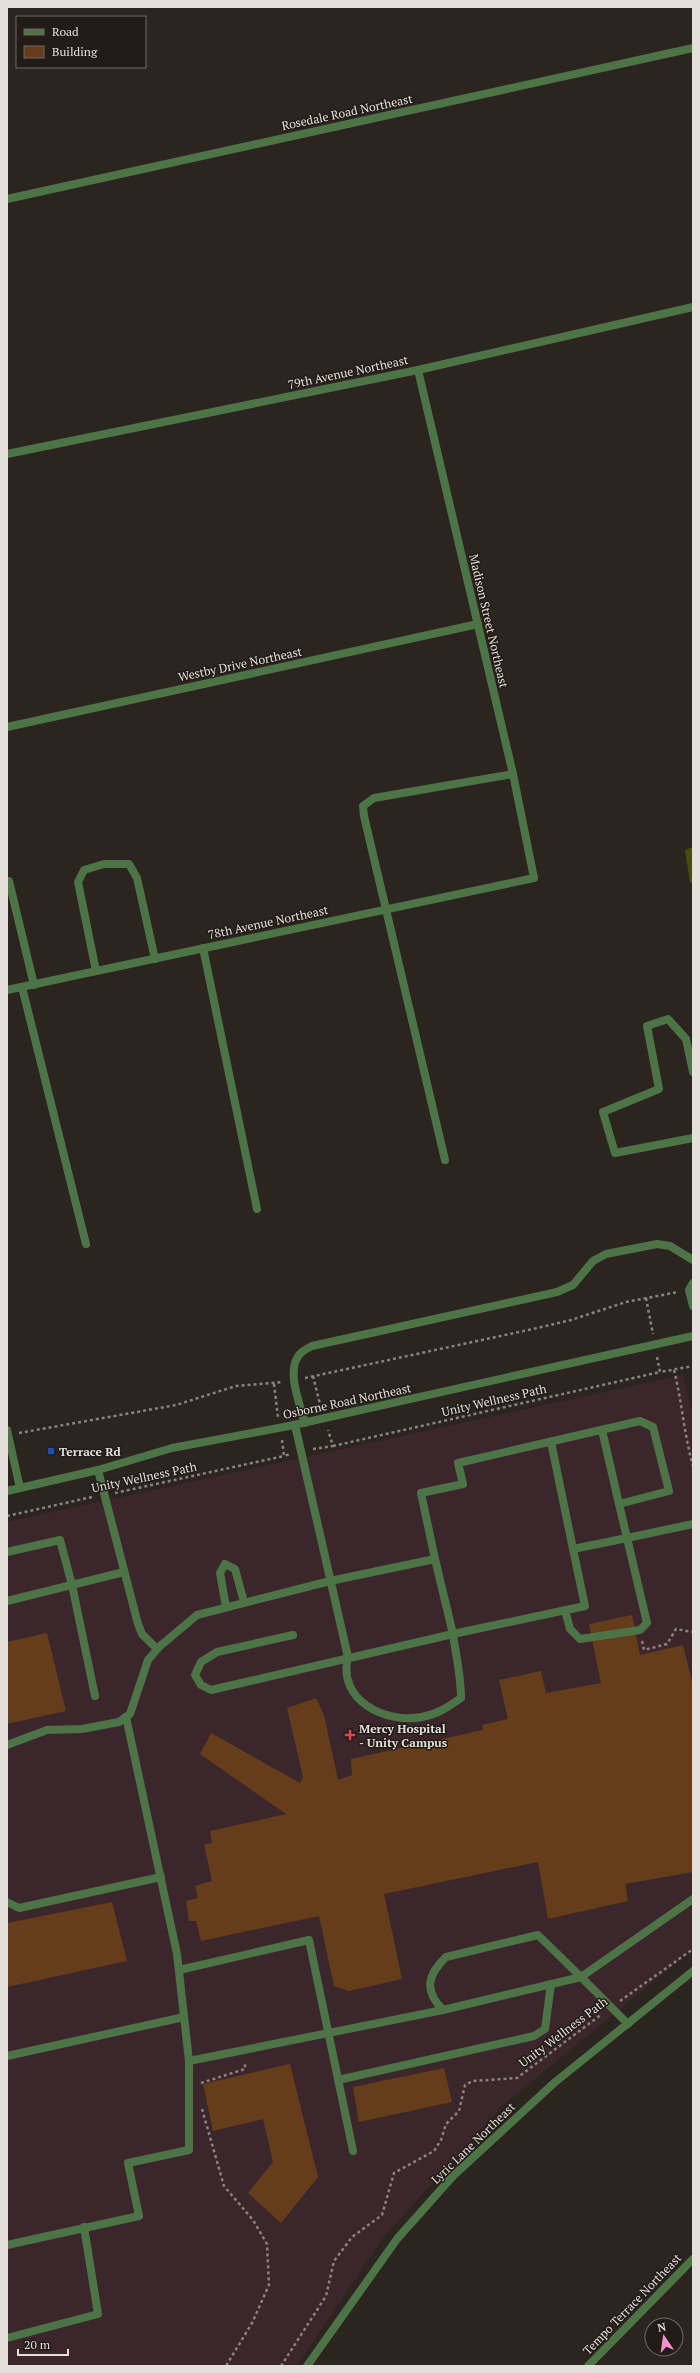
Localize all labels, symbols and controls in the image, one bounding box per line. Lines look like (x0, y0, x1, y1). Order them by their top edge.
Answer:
legend (16, 16, 146, 68)
text: Road (52, 24, 79, 39)
text: Building (52, 44, 98, 59)
street label: Rosedale Road Northeast (280, 91, 414, 133)
street label: 79th Avenue Northeast (287, 352, 410, 392)
street label: Madison Street Northeast (466, 553, 512, 690)
street label: Westby Drive Northeast (177, 643, 304, 684)
street label: 78th Avenue Northeast (207, 902, 330, 942)
street label: Osborne Road Northeast (281, 1380, 413, 1422)
street label: Unity Wellness Path (440, 1381, 548, 1419)
place label: Terrace Rd (59, 1444, 121, 1459)
marker: Terrace Rd (46, 1446, 56, 1456)
street label: Unity Wellness Path (90, 1459, 198, 1495)
place label: Mercy Hospital - Unity Campus (359, 1721, 448, 1750)
marker: Mercy Hospital - Unity Campus (344, 1729, 356, 1741)
street label: Unity Wellness Path (516, 1994, 610, 2070)
street label: Lyric Lane Northeast (428, 2099, 518, 2187)
street label: Tempo Terrace Northeast (580, 2250, 684, 2358)
north arrow (644, 2317, 684, 2357)
scale bar (18, 2331, 68, 2357)
text: 20 m (24, 2337, 51, 2352)

